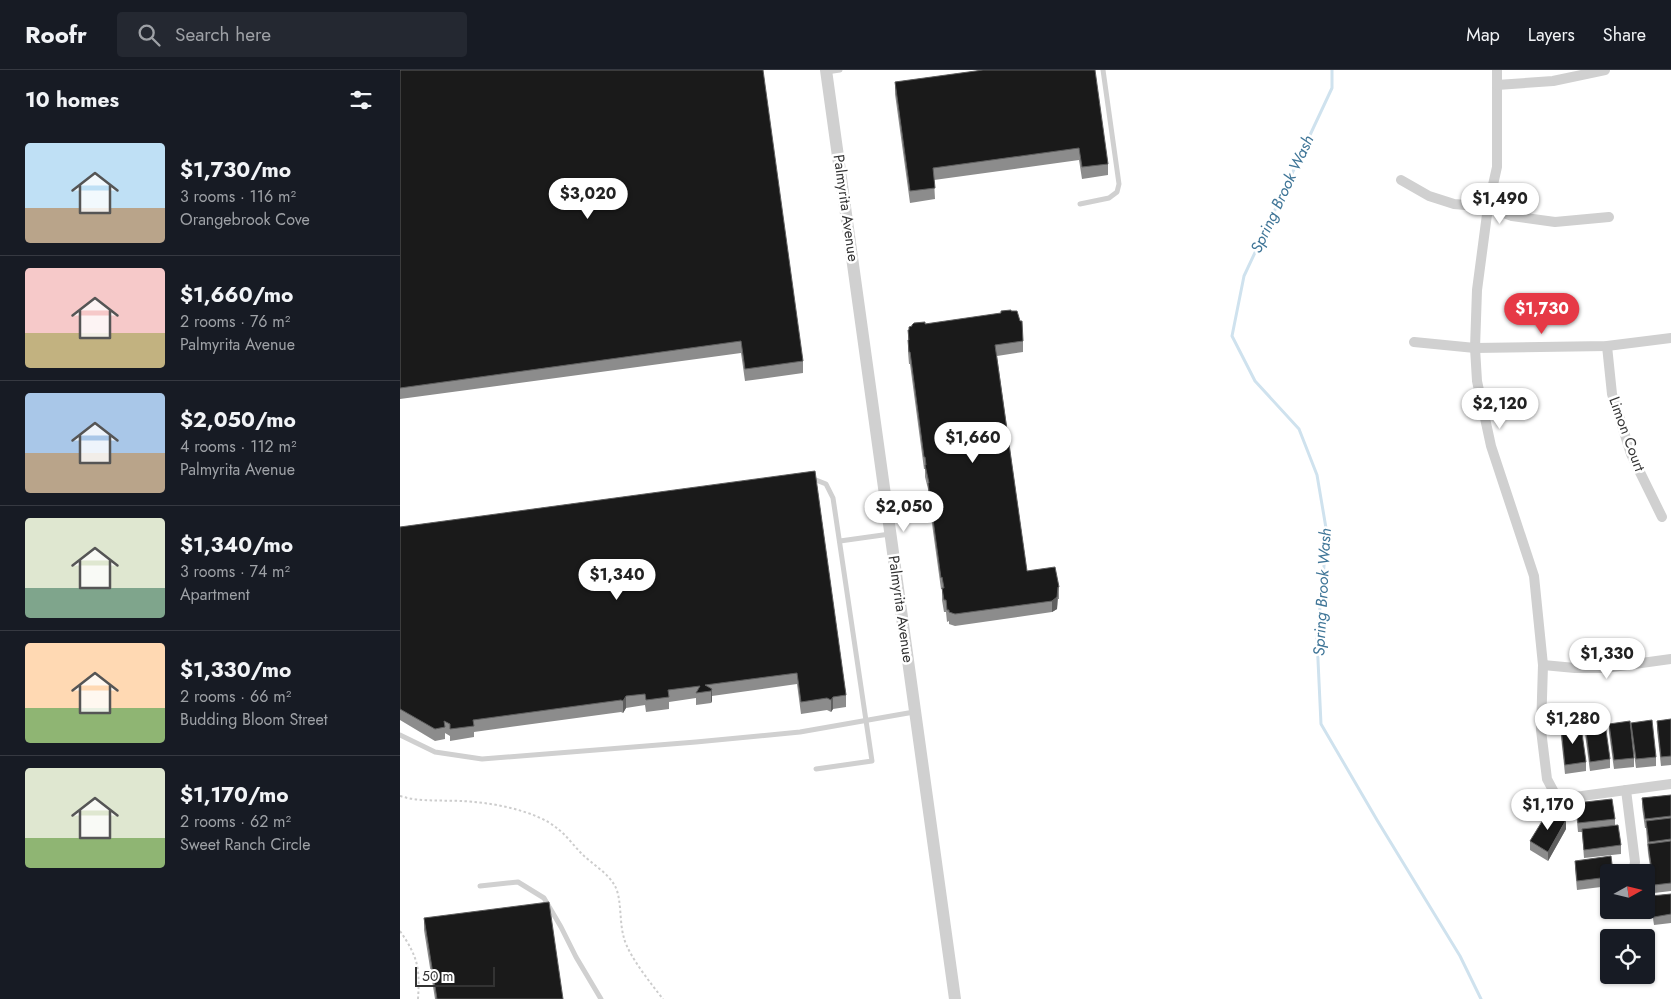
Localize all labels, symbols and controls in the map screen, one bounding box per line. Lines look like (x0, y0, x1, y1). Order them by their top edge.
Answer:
search box (117, 12, 467, 57)
text: Roofr (25, 17, 87, 52)
icon: search (135, 21, 163, 49)
text: Search here (175, 21, 271, 48)
text: Map (1466, 22, 1500, 48)
text: Layers (1528, 22, 1575, 48)
text: Share (1603, 22, 1646, 48)
text: 10 homes (25, 85, 119, 115)
icon: filters (347, 86, 375, 114)
water label: Spring Brook Wash (1245, 131, 1319, 257)
street label: Palmyrita Avenue (828, 153, 864, 263)
text: $1,730/mo (180, 155, 291, 185)
icon: home (65, 163, 125, 223)
pin: $3,020 (547, 178, 629, 220)
text: $3,020 (560, 182, 616, 205)
pin: $1,490 (1459, 182, 1541, 225)
text: 3 rooms · 116 m² (180, 185, 296, 208)
text: $1,490 (1472, 187, 1528, 210)
text: Orangebrook Cove (180, 208, 310, 231)
text: $1,660/mo (180, 280, 293, 310)
icon: home (65, 288, 125, 348)
pin: $1,730 (1501, 292, 1583, 335)
text: $1,730 (1515, 297, 1569, 320)
text: 2 rooms · 76 m² (180, 310, 290, 333)
text: Palmyrita Avenue (180, 333, 295, 356)
pin: $2,120 (1459, 388, 1541, 430)
text: $2,120 (1473, 392, 1527, 415)
street label: Limon Court (1603, 394, 1651, 475)
text: $2,050/mo (180, 405, 296, 435)
icon: home (65, 413, 125, 473)
pin: $1,660 (932, 422, 1014, 464)
text: $1,660 (945, 426, 1001, 449)
text: 4 rooms · 112 m² (180, 435, 297, 458)
text: Palmyrita Avenue (180, 458, 295, 481)
pin: $2,050 (863, 490, 945, 533)
text: $2,050 (875, 495, 933, 518)
water label: Spring Brook Wash (1307, 528, 1337, 656)
text: $1,340/mo (180, 530, 293, 560)
icon: home (65, 538, 125, 598)
street label: Palmyrita Avenue (883, 554, 919, 664)
pin: $1,340 (576, 558, 658, 601)
text: 3 rooms · 74 m² (180, 560, 290, 583)
text: $1,340 (590, 563, 644, 586)
text: Apartment (180, 583, 250, 606)
pin: $1,330 (1566, 638, 1648, 680)
text: $1,330 (1580, 642, 1634, 665)
text: $1,330/mo (180, 655, 291, 685)
icon: home (65, 663, 125, 723)
text: 2 rooms · 66 m² (180, 685, 291, 708)
pin: $1,280 (1532, 702, 1614, 745)
text: $1,280 (1546, 707, 1600, 730)
text: Budding Bloom Street (180, 708, 328, 731)
text: $1,170/mo (180, 780, 289, 810)
icon: home (65, 788, 125, 848)
pin: $1,170 (1507, 788, 1589, 831)
text: $1,170 (1522, 793, 1574, 816)
text: 2 rooms · 62 m² (180, 810, 291, 833)
text: Sweet Ranch Circle (180, 833, 310, 856)
north arrow (1600, 864, 1655, 919)
map controls (1600, 864, 1655, 984)
button: locate (1600, 929, 1655, 984)
scale bar (415, 964, 495, 987)
text: 50 m (422, 966, 453, 986)

